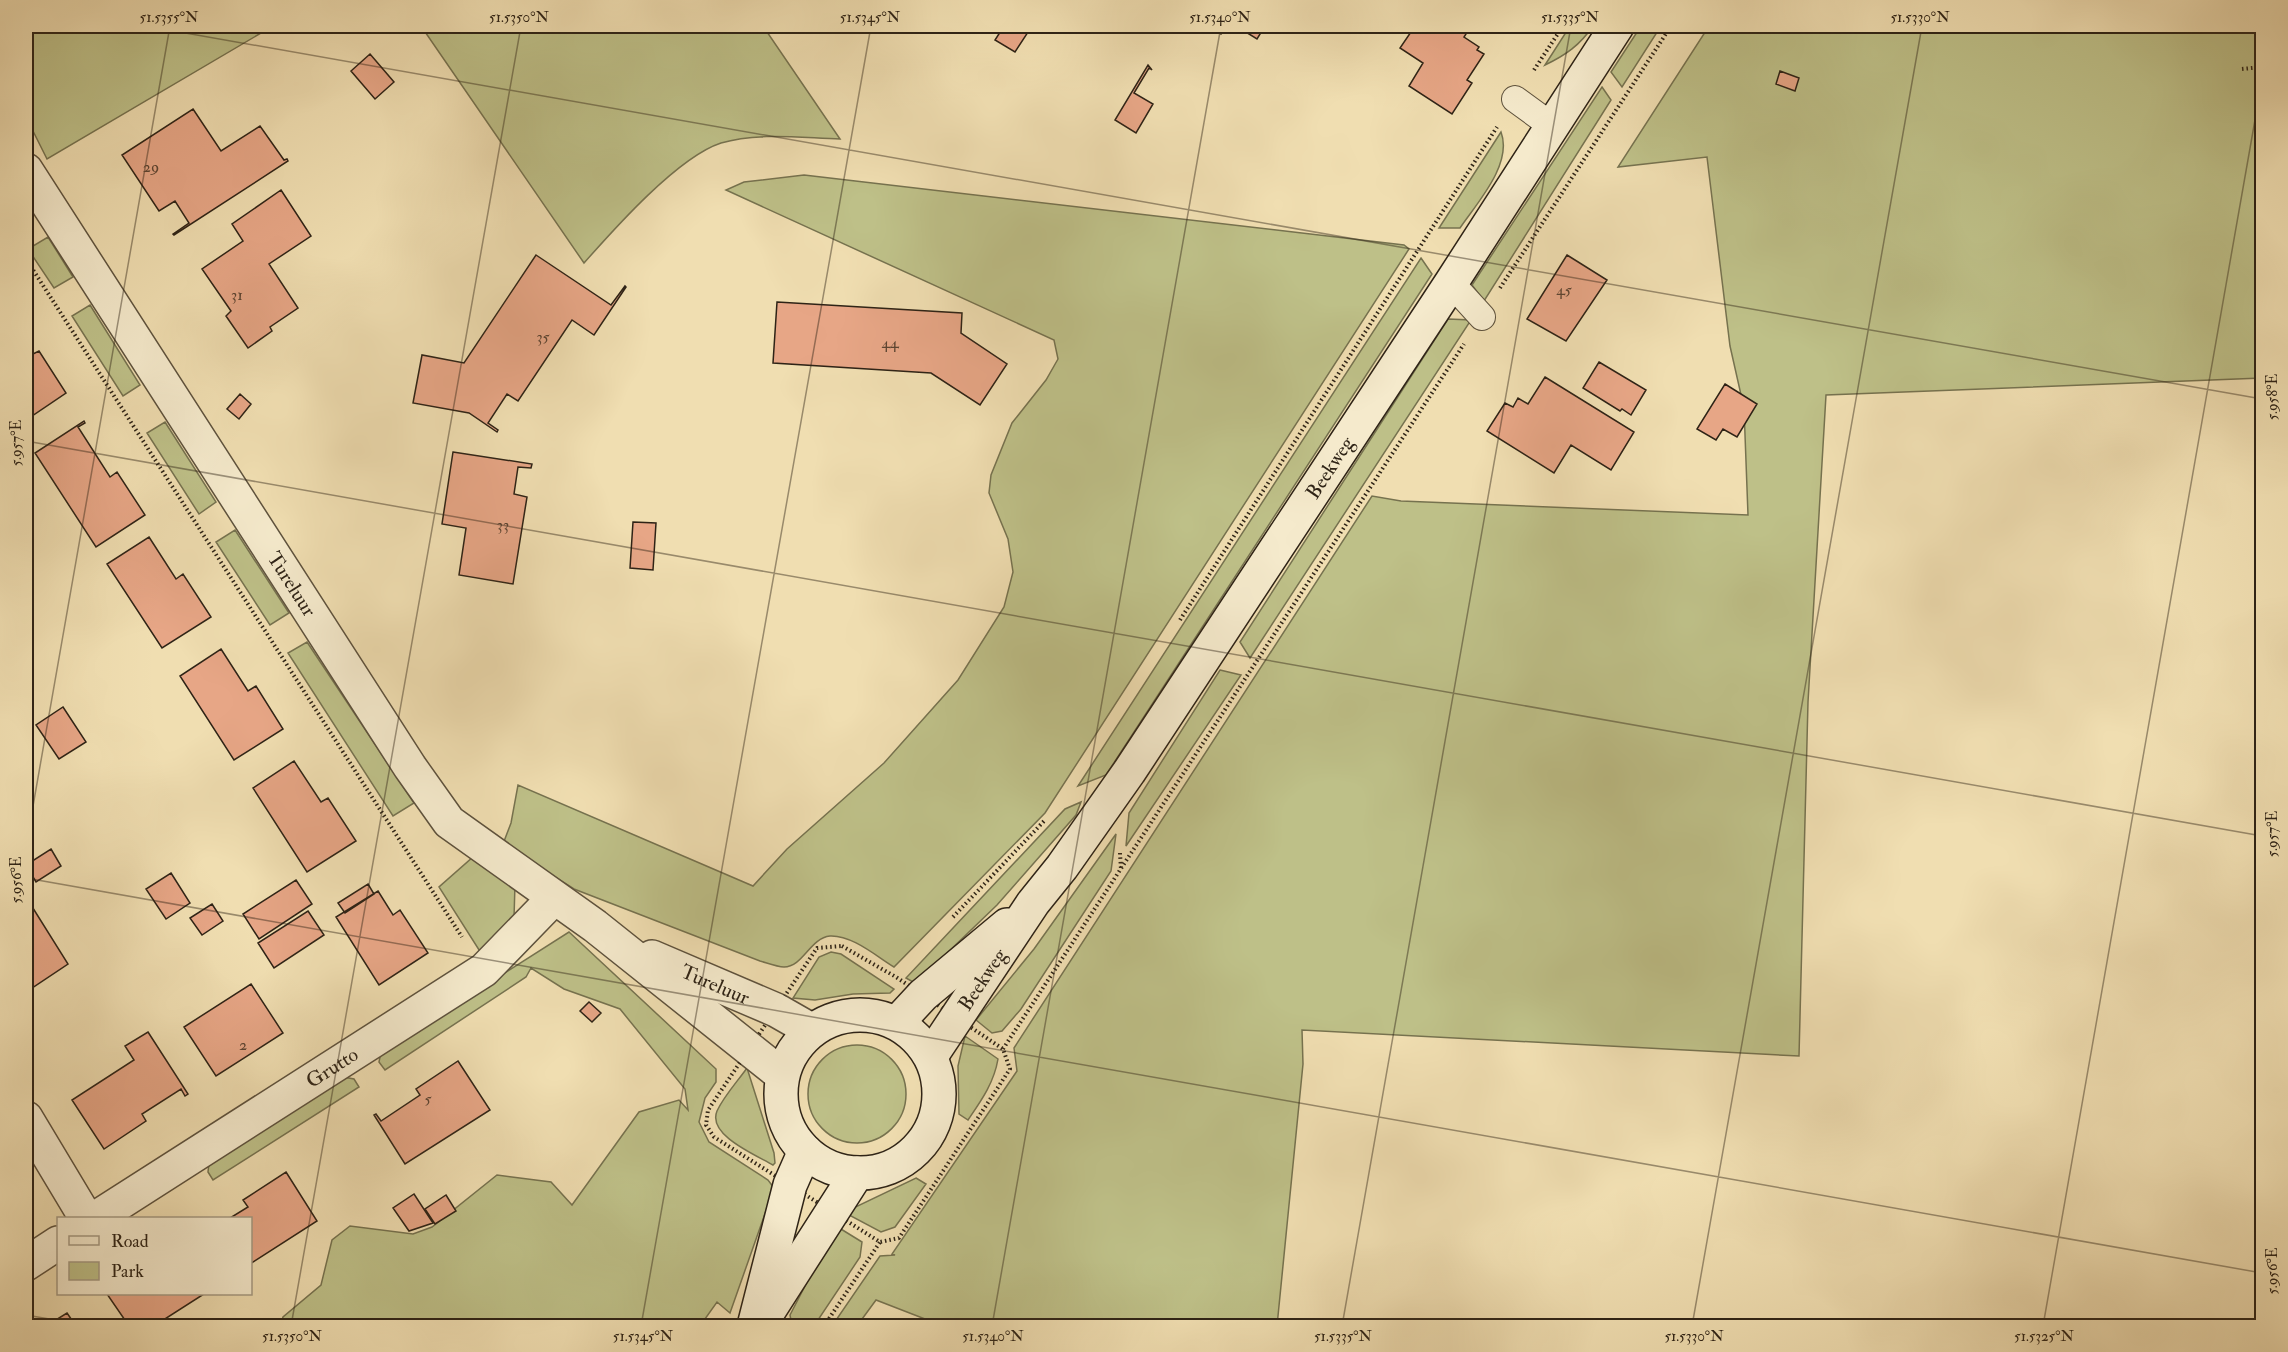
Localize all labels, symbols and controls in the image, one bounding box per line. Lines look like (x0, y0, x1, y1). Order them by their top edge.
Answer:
text: 51.5355°N (140, 8, 199, 27)
text: 51.5350°N (489, 8, 549, 27)
text: 51.5345°N (840, 8, 901, 27)
text: 51.5340°N (1189, 8, 1251, 27)
text: 51.5335°N (1541, 8, 1600, 27)
text: 51.5330°N (1890, 8, 1950, 27)
house number: 29 (143, 157, 159, 177)
house number: 45 (1556, 280, 1572, 300)
house number: 31 (231, 285, 243, 305)
house number: 35 (536, 327, 550, 347)
house number: 44 (881, 333, 900, 353)
text: 5.958°E (2263, 373, 2282, 420)
text: 5.957°E (7, 420, 26, 466)
street label: Beekweg (1300, 431, 1360, 504)
house number: 33 (497, 515, 509, 535)
street label: Tureluur (262, 547, 322, 622)
text: 5.957°E (2263, 811, 2282, 857)
text: 5.956°E (7, 856, 26, 904)
street label: Beekweg (953, 943, 1013, 1016)
street label: Tureluur (677, 959, 754, 1010)
house number: 2 (239, 1035, 247, 1055)
street label: Grutto (301, 1042, 363, 1094)
house number: 5 (424, 1089, 432, 1109)
legend (57, 1217, 252, 1295)
text: Road (111, 1230, 149, 1253)
text: 5.956°E (2263, 1247, 2282, 1295)
text: Park (111, 1260, 144, 1283)
text: 51.5350°N (262, 1327, 322, 1346)
text: 51.5345°N (613, 1327, 674, 1346)
text: 51.5340°N (962, 1327, 1024, 1346)
text: 51.5335°N (1314, 1327, 1373, 1346)
text: 51.5330°N (1664, 1327, 1724, 1346)
text: 51.5325°N (2014, 1327, 2074, 1346)

